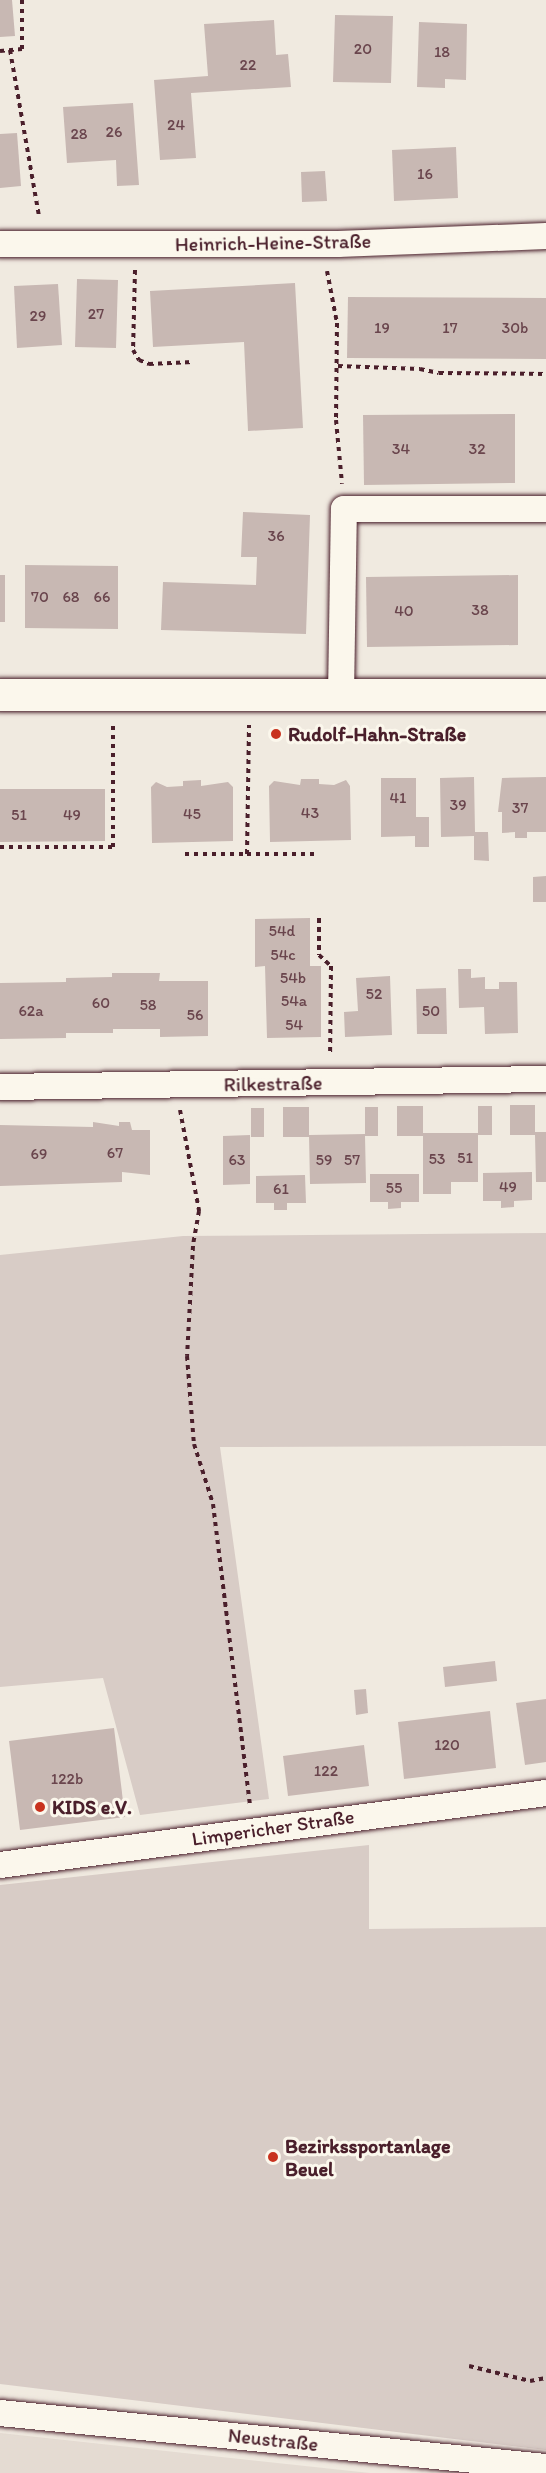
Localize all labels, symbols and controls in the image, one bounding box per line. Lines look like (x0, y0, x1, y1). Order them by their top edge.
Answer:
house number: 20 (354, 39, 372, 59)
house number: 18 (434, 42, 450, 62)
house number: 22 (240, 55, 256, 75)
house number: 24 (167, 115, 185, 135)
house number: 26 (106, 122, 122, 142)
house number: 28 (70, 124, 88, 144)
house number: 16 (417, 164, 433, 184)
street label: Heinrich-Heine-Straße (175, 229, 371, 257)
house number: 27 (88, 304, 104, 324)
house number: 29 (30, 306, 46, 326)
house number: 19 (374, 318, 390, 338)
house number: 17 (442, 318, 458, 338)
house number: 30b (502, 318, 528, 338)
house number: 34 (392, 439, 410, 459)
house number: 32 (468, 439, 486, 459)
house number: 36 (267, 526, 285, 546)
house number: 70 (31, 587, 49, 607)
house number: 68 (62, 587, 80, 607)
house number: 66 (94, 587, 110, 607)
house number: 38 (471, 600, 489, 620)
house number: 40 (394, 601, 414, 621)
place label: Rudolf-Hahn-Straße (288, 722, 466, 746)
marker: Rudolf-Hahn-Straße (269, 727, 283, 741)
house number: 41 (389, 788, 407, 808)
house number: 39 (449, 795, 467, 815)
house number: 37 (512, 798, 528, 818)
house number: 43 (301, 803, 319, 823)
house number: 45 (183, 804, 201, 824)
house number: 51 (11, 805, 27, 825)
house number: 49 (63, 805, 81, 825)
house number: 54d (269, 921, 295, 941)
house number: 54c (270, 945, 296, 965)
house number: 54b (280, 968, 306, 988)
house number: 52 (366, 984, 382, 1004)
house number: 54a (281, 991, 307, 1011)
house number: 60 (92, 993, 110, 1013)
house number: 58 (139, 995, 157, 1015)
house number: 62a (18, 1001, 44, 1021)
house number: 50 (422, 1001, 440, 1021)
house number: 56 (187, 1005, 203, 1025)
house number: 54 (285, 1015, 303, 1035)
street label: Rilkestraße (223, 1071, 323, 1097)
house number: 67 (107, 1143, 123, 1163)
house number: 69 (31, 1144, 47, 1164)
house number: 51 (457, 1148, 473, 1168)
house number: 53 (428, 1149, 446, 1169)
house number: 63 (228, 1150, 246, 1170)
house number: 59 (316, 1150, 332, 1170)
house number: 57 (344, 1150, 360, 1170)
house number: 49 (499, 1177, 517, 1197)
house number: 55 (386, 1178, 402, 1198)
house number: 61 (273, 1179, 289, 1199)
house number: 120 (434, 1735, 460, 1755)
house number: 122 (314, 1761, 338, 1781)
house number: 122b (51, 1769, 83, 1789)
place label: KIDS e.V. (52, 1795, 132, 1819)
marker: KIDS e.V. (33, 1800, 47, 1814)
street label: Limpericher Straße (190, 1805, 356, 1851)
place label: Bezirkssportanlage Beuel (285, 2134, 451, 2181)
marker: Bezirkssportanlage Beuel (266, 2150, 280, 2164)
street label: Neustraße (227, 2423, 319, 2457)

